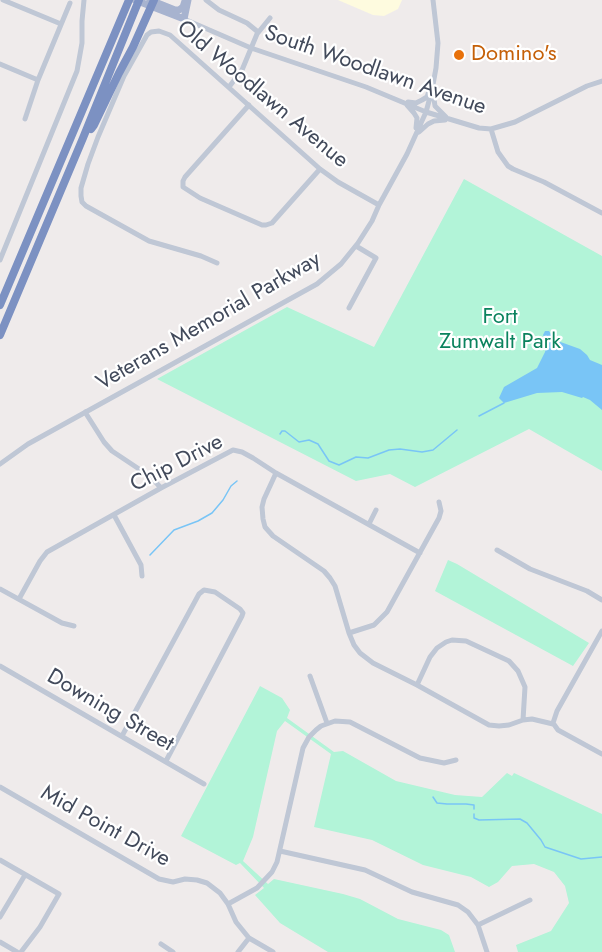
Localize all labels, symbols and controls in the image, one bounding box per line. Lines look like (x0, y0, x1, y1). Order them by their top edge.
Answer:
street label: Old Woodlawn Avenue (171, 16, 353, 174)
street label: South Woodlawn Avenue (261, 21, 489, 121)
place label: Domino's (471, 42, 557, 68)
marker: Domino's (452, 48, 466, 62)
street label: Veterans Memorial Parkway (92, 247, 326, 397)
park label: Fort Zumwalt Park (439, 305, 561, 356)
street label: Chip Drive (126, 429, 228, 499)
street label: Downing Street (42, 664, 178, 758)
street label: Mid Point Drive (36, 781, 174, 873)

